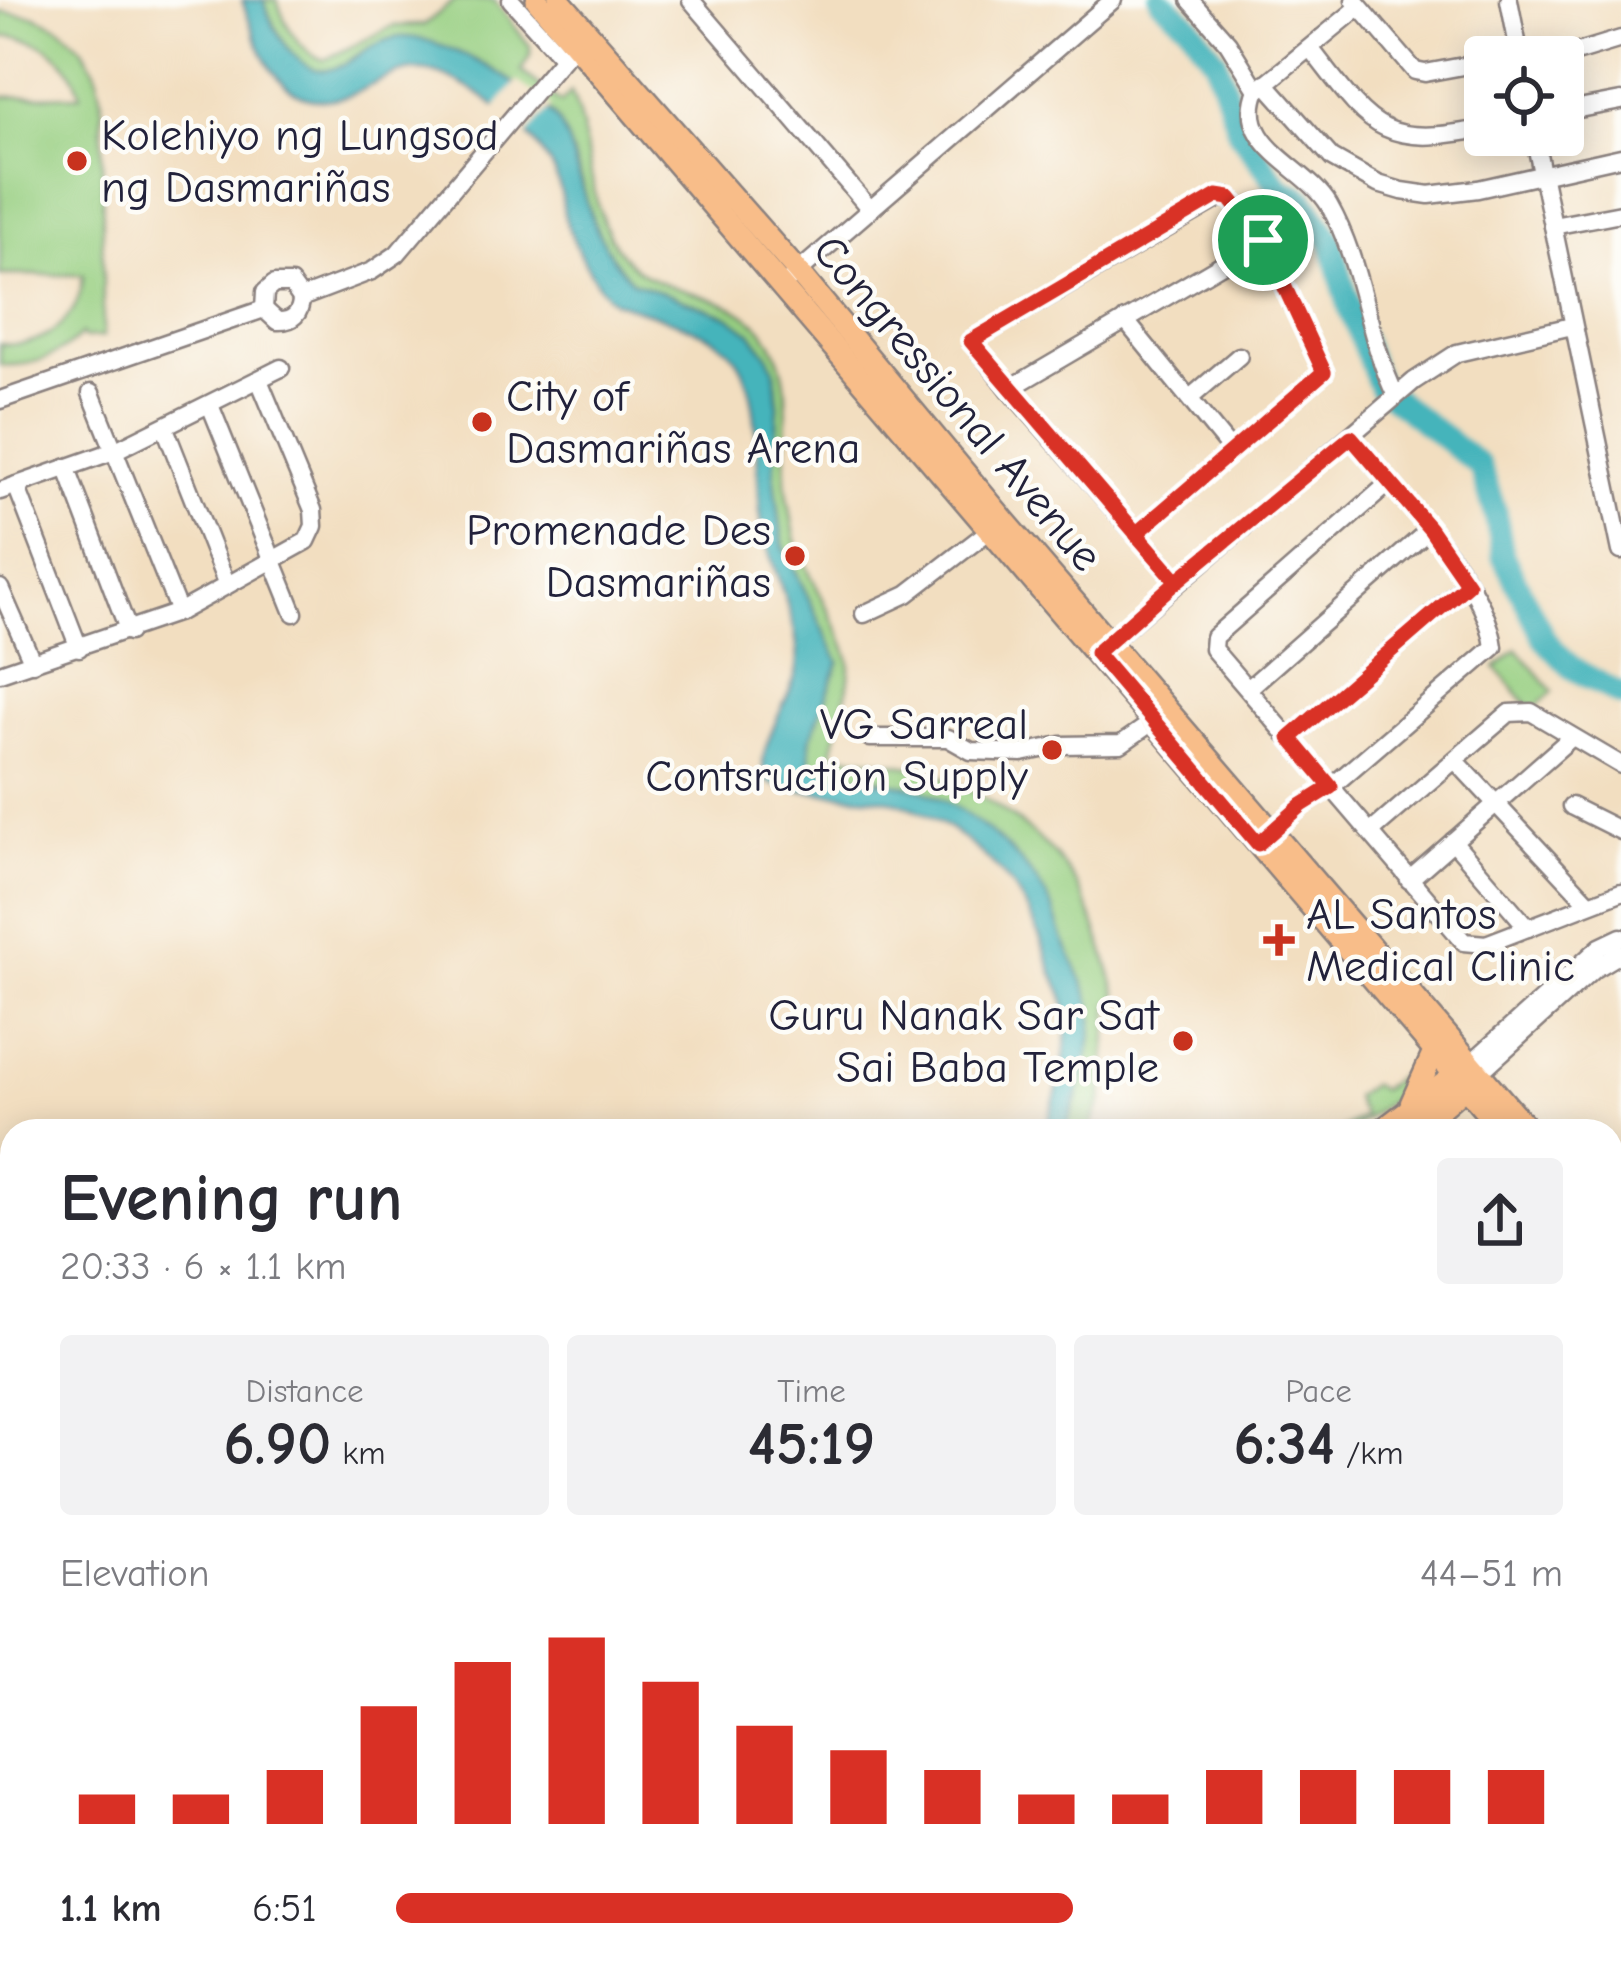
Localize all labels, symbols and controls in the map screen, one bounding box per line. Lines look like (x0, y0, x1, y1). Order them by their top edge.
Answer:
map controls (1464, 36, 1584, 156)
button: locate (1464, 36, 1584, 156)
place label: Kolehiyo ng Lungsod ng Dasmariñas (101, 109, 499, 213)
marker: Kolehiyo ng Lungsod ng Dasmariñas (64, 148, 90, 174)
pin (1212, 189, 1314, 291)
icon: arrive (1230, 207, 1296, 273)
street label: Congressional Avenue (803, 225, 1113, 581)
place label: City of Dasmariñas Arena (506, 370, 860, 474)
marker: City of Dasmariñas Arena (469, 409, 495, 435)
place label: Promenade Des Dasmariñas (466, 504, 771, 608)
marker: Promenade Des Dasmariñas (782, 543, 808, 569)
place label: VG Sarreal Contsruction Supply (645, 698, 1029, 802)
marker: VG Sarreal Contsruction Supply (1039, 737, 1065, 763)
place label: AL Santos Medical Clinic (1306, 888, 1575, 992)
marker: AL Santos Medical Clinic (1263, 924, 1295, 956)
place label: Guru Nanak Sar Sat Sai Baba Temple (768, 989, 1160, 1093)
marker: Guru Nanak Sar Sat Sai Baba Temple (1170, 1028, 1196, 1054)
button: share (1437, 1158, 1563, 1284)
text: Evening run (60, 1161, 402, 1237)
text: 20:33 · 6 × 1.1 km (60, 1244, 346, 1289)
text: Distance (245, 1372, 364, 1410)
text: Time (777, 1372, 846, 1410)
text: Pace (1285, 1372, 1352, 1410)
text: 6.90 (223, 1410, 331, 1479)
text: 45:19 (748, 1410, 875, 1479)
text: 6:34 (1233, 1410, 1335, 1479)
text: km (331, 1434, 386, 1472)
text: /km (1335, 1434, 1404, 1472)
text: Elevation (60, 1551, 209, 1596)
text: 44–51 m (1420, 1551, 1563, 1596)
text: 1.1 km (60, 1886, 162, 1931)
text: 6:51 (252, 1886, 317, 1931)

